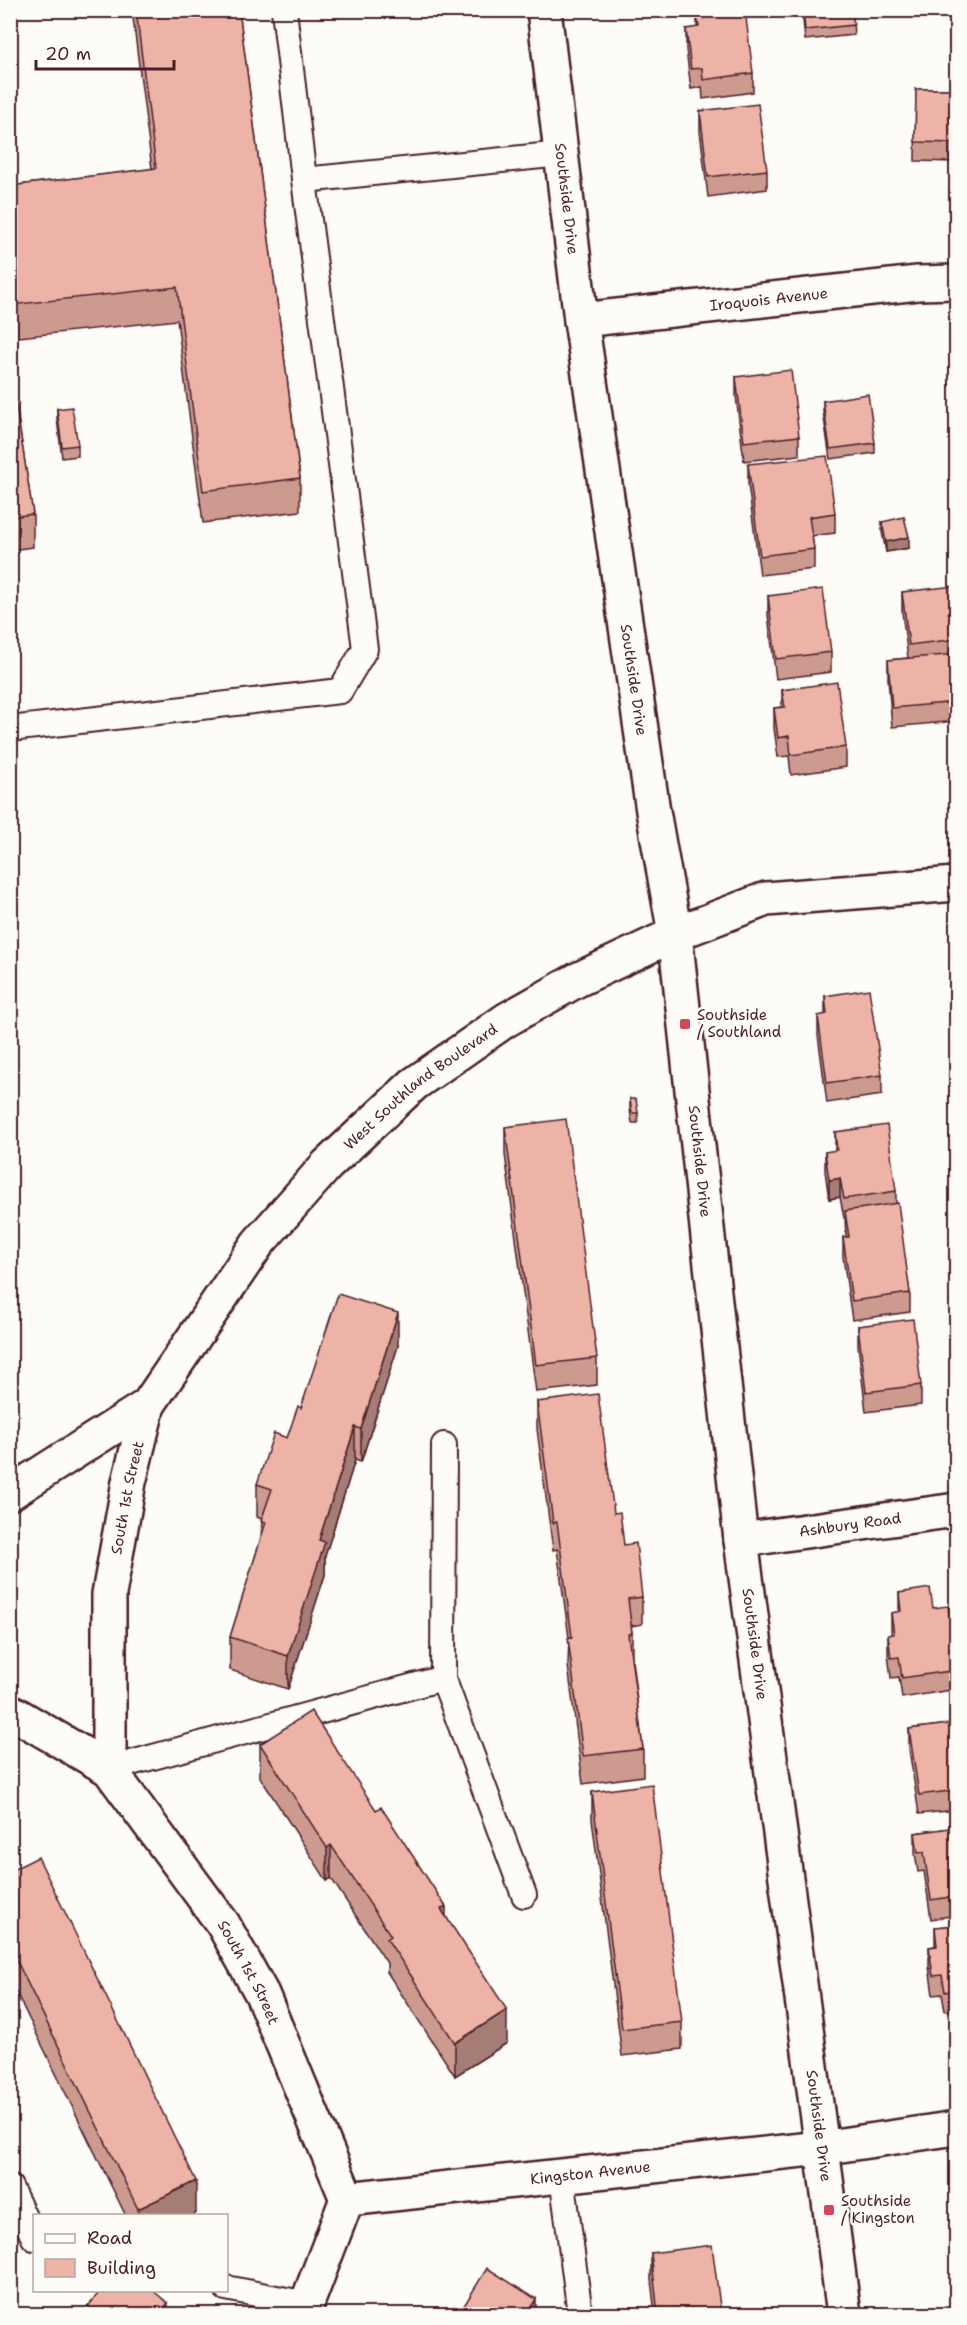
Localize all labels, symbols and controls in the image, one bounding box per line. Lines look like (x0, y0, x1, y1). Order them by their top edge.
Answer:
scale bar (36, 33, 174, 71)
text: 20 m (45, 42, 91, 66)
street label: Southside Drive (550, 142, 583, 256)
street label: Iroquois Avenue (709, 283, 829, 316)
street label: Southside Drive (616, 623, 652, 737)
place label: Southside / Southland (697, 1005, 782, 1042)
marker: Southside / Southland (678, 1017, 692, 1031)
street label: West Southland Boulevard (339, 1019, 502, 1154)
street label: Southside Drive (684, 1104, 716, 1218)
street label: South 1st Street (106, 1439, 149, 1556)
street label: Ashbury Road (798, 1508, 903, 1542)
street label: Southside Drive (738, 1587, 772, 1701)
street label: South 1st Street (213, 1917, 284, 2028)
street label: Southside Drive (802, 2069, 836, 2183)
street label: Kingston Avenue (529, 2156, 652, 2189)
place label: Southside / Kingston (841, 2191, 915, 2228)
marker: Southside / Kingston (822, 2203, 836, 2217)
legend (33, 2214, 228, 2292)
text: Road (87, 2226, 132, 2250)
text: Building (87, 2256, 156, 2280)

